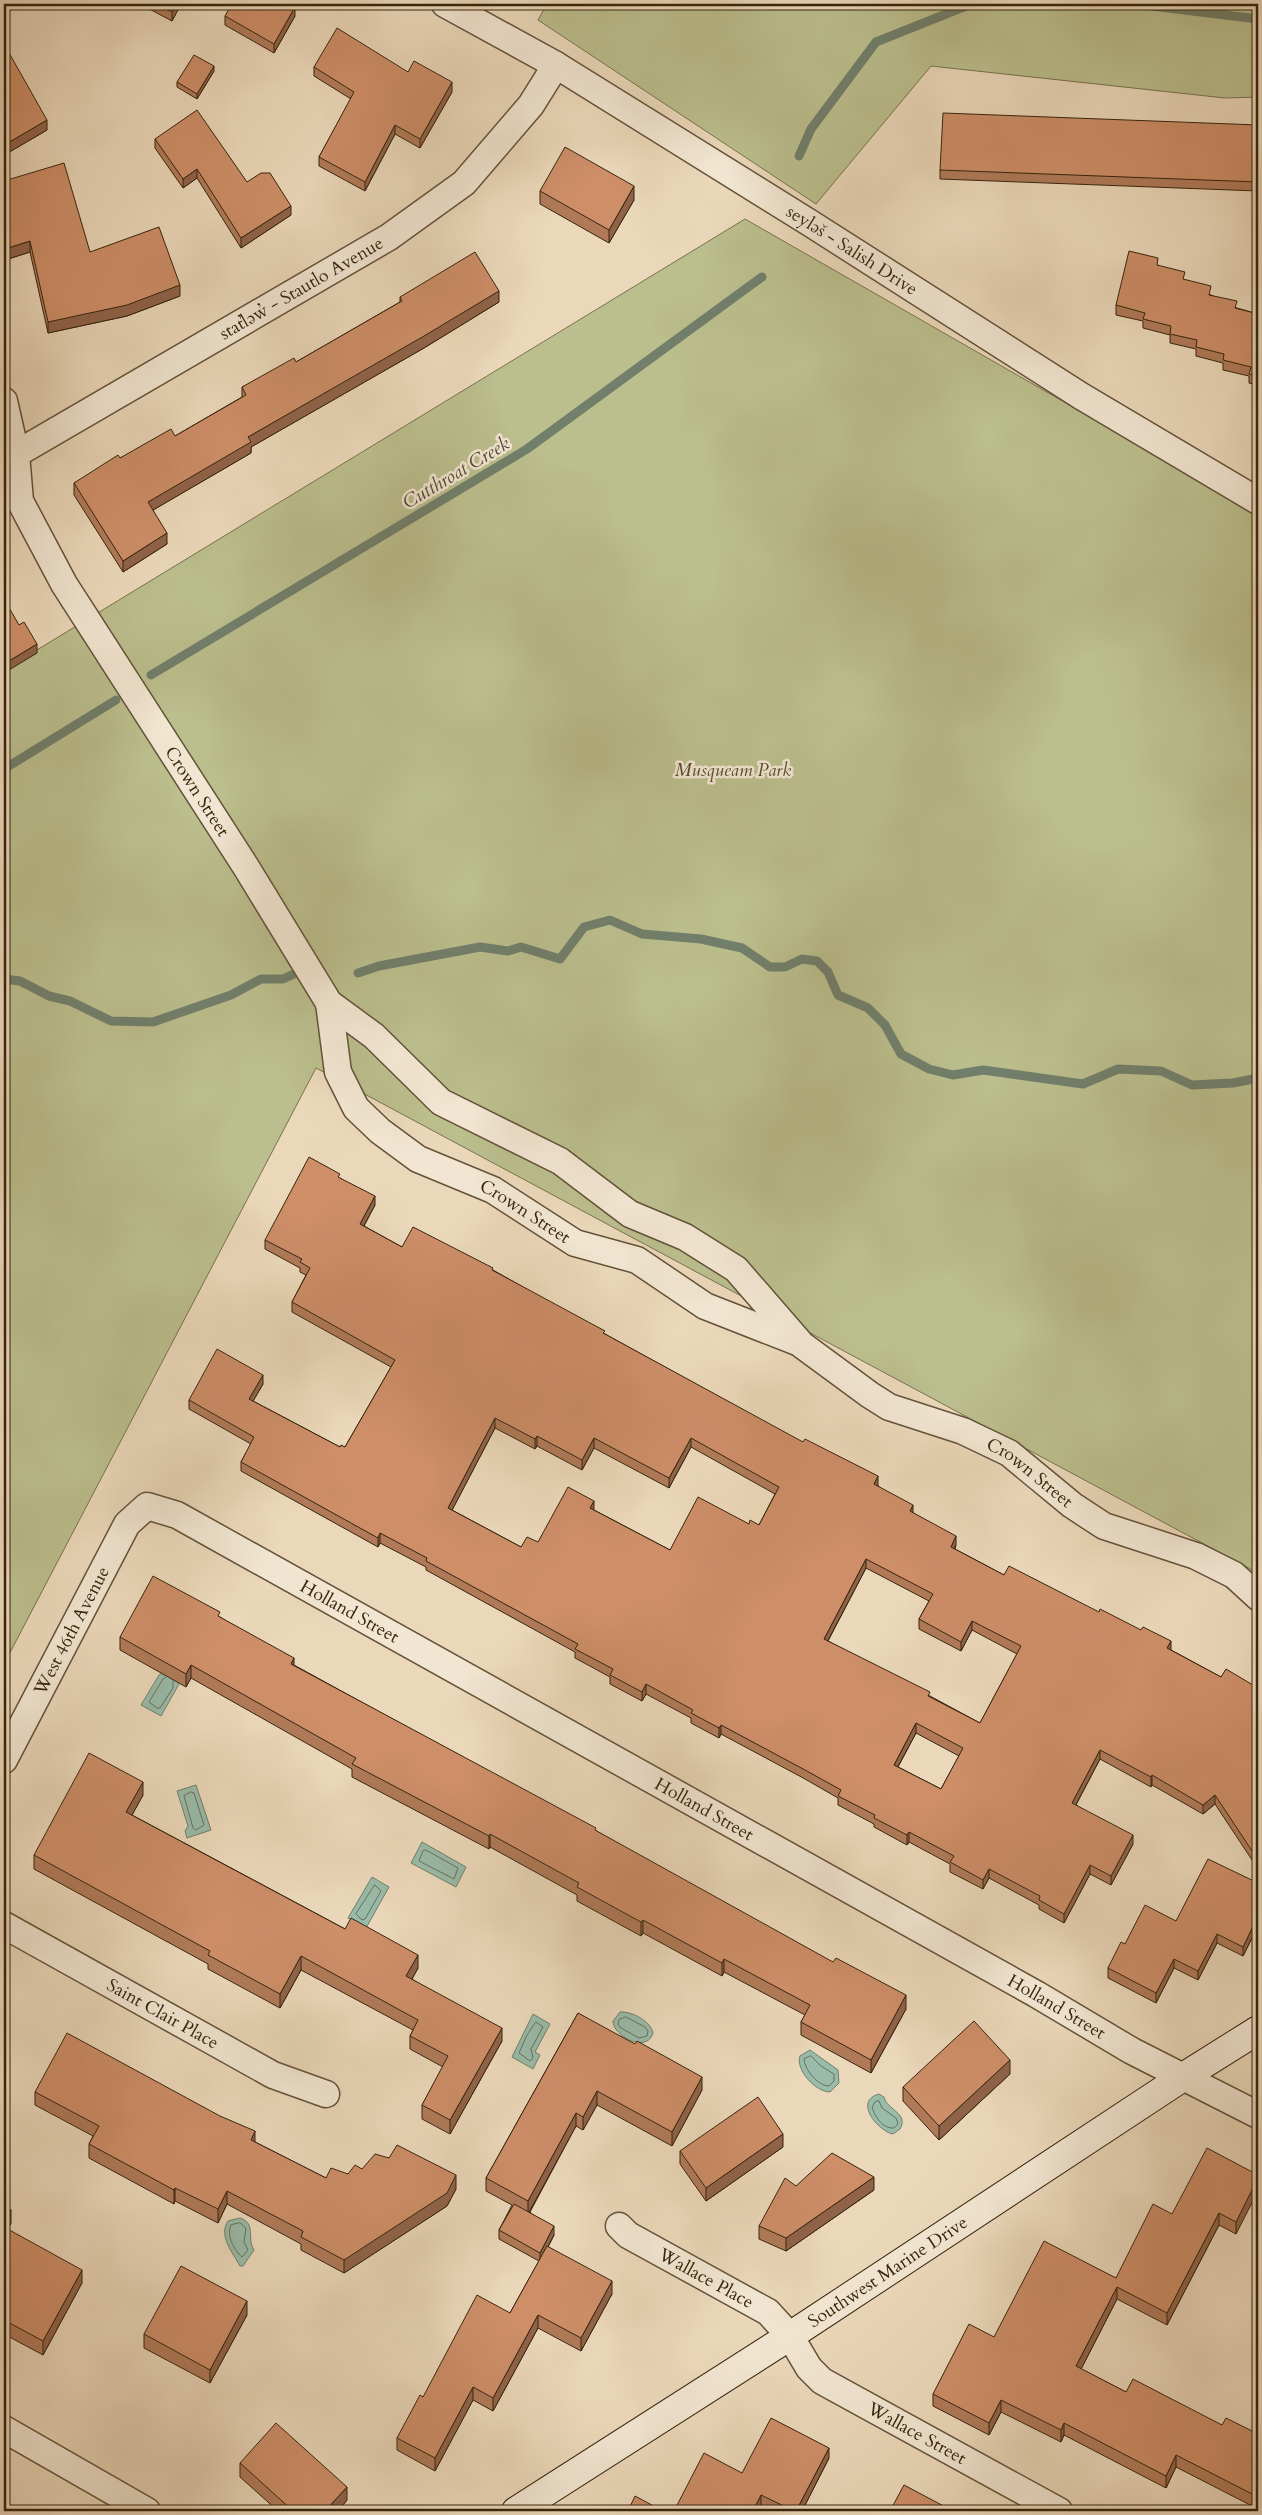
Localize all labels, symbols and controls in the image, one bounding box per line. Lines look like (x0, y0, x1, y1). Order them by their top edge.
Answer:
street label: seyləš - Salish Drive (782, 199, 923, 301)
street label: statl̓əw̓ - Stautlo Avenue (215, 230, 388, 346)
water label: Cutthroat Creek (397, 430, 515, 515)
street label: Crown Street (159, 741, 236, 842)
park label: Musqueam Park (675, 758, 791, 783)
street label: Crown Street (476, 1174, 576, 1250)
street label: Crown Street (983, 1432, 1079, 1514)
street label: West 46th Avenue (27, 1562, 115, 1700)
street label: Holland Street (296, 1574, 404, 1649)
street label: Holland Street (650, 1771, 759, 1847)
street label: Holland Street (1003, 1968, 1111, 2045)
street label: Saint Clair Place (102, 1972, 224, 2055)
street label: Southwest Marine Drive (803, 2210, 972, 2333)
street label: Wallace Place (653, 2241, 758, 2314)
street label: Wallace Street (862, 2395, 971, 2470)

